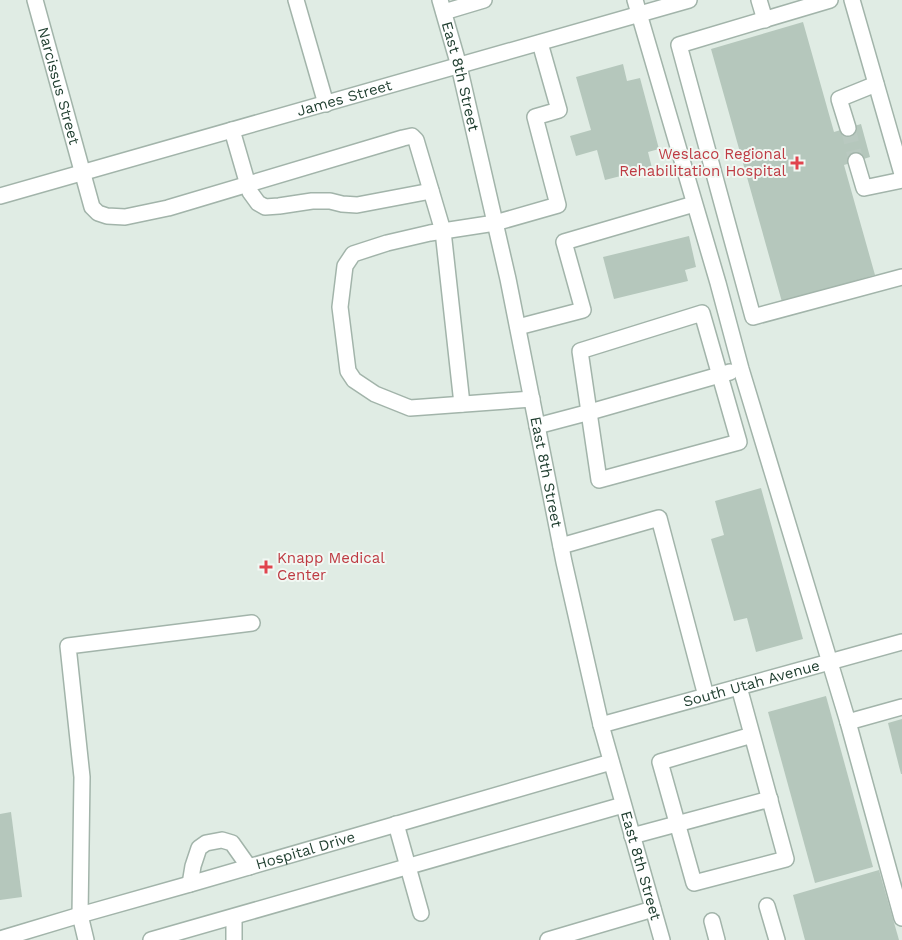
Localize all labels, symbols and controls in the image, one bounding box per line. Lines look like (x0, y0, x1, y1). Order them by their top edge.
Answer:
street label: East 8th Street (438, 19, 483, 134)
street label: Narcissus Street (34, 25, 84, 147)
street label: James Street (295, 76, 395, 120)
place label: Weslaco Regional Rehabilitation Hospital (619, 145, 786, 180)
marker: Weslaco Regional Rehabilitation Hospital (790, 156, 804, 170)
street label: East 8th Street (526, 415, 566, 530)
place label: Knapp Medical Center (277, 549, 385, 584)
marker: Knapp Medical Center (259, 560, 273, 574)
street label: South Utah Avenue (681, 656, 822, 711)
street label: East 8th Street (617, 809, 665, 923)
street label: Hospital Drive (254, 828, 357, 873)

